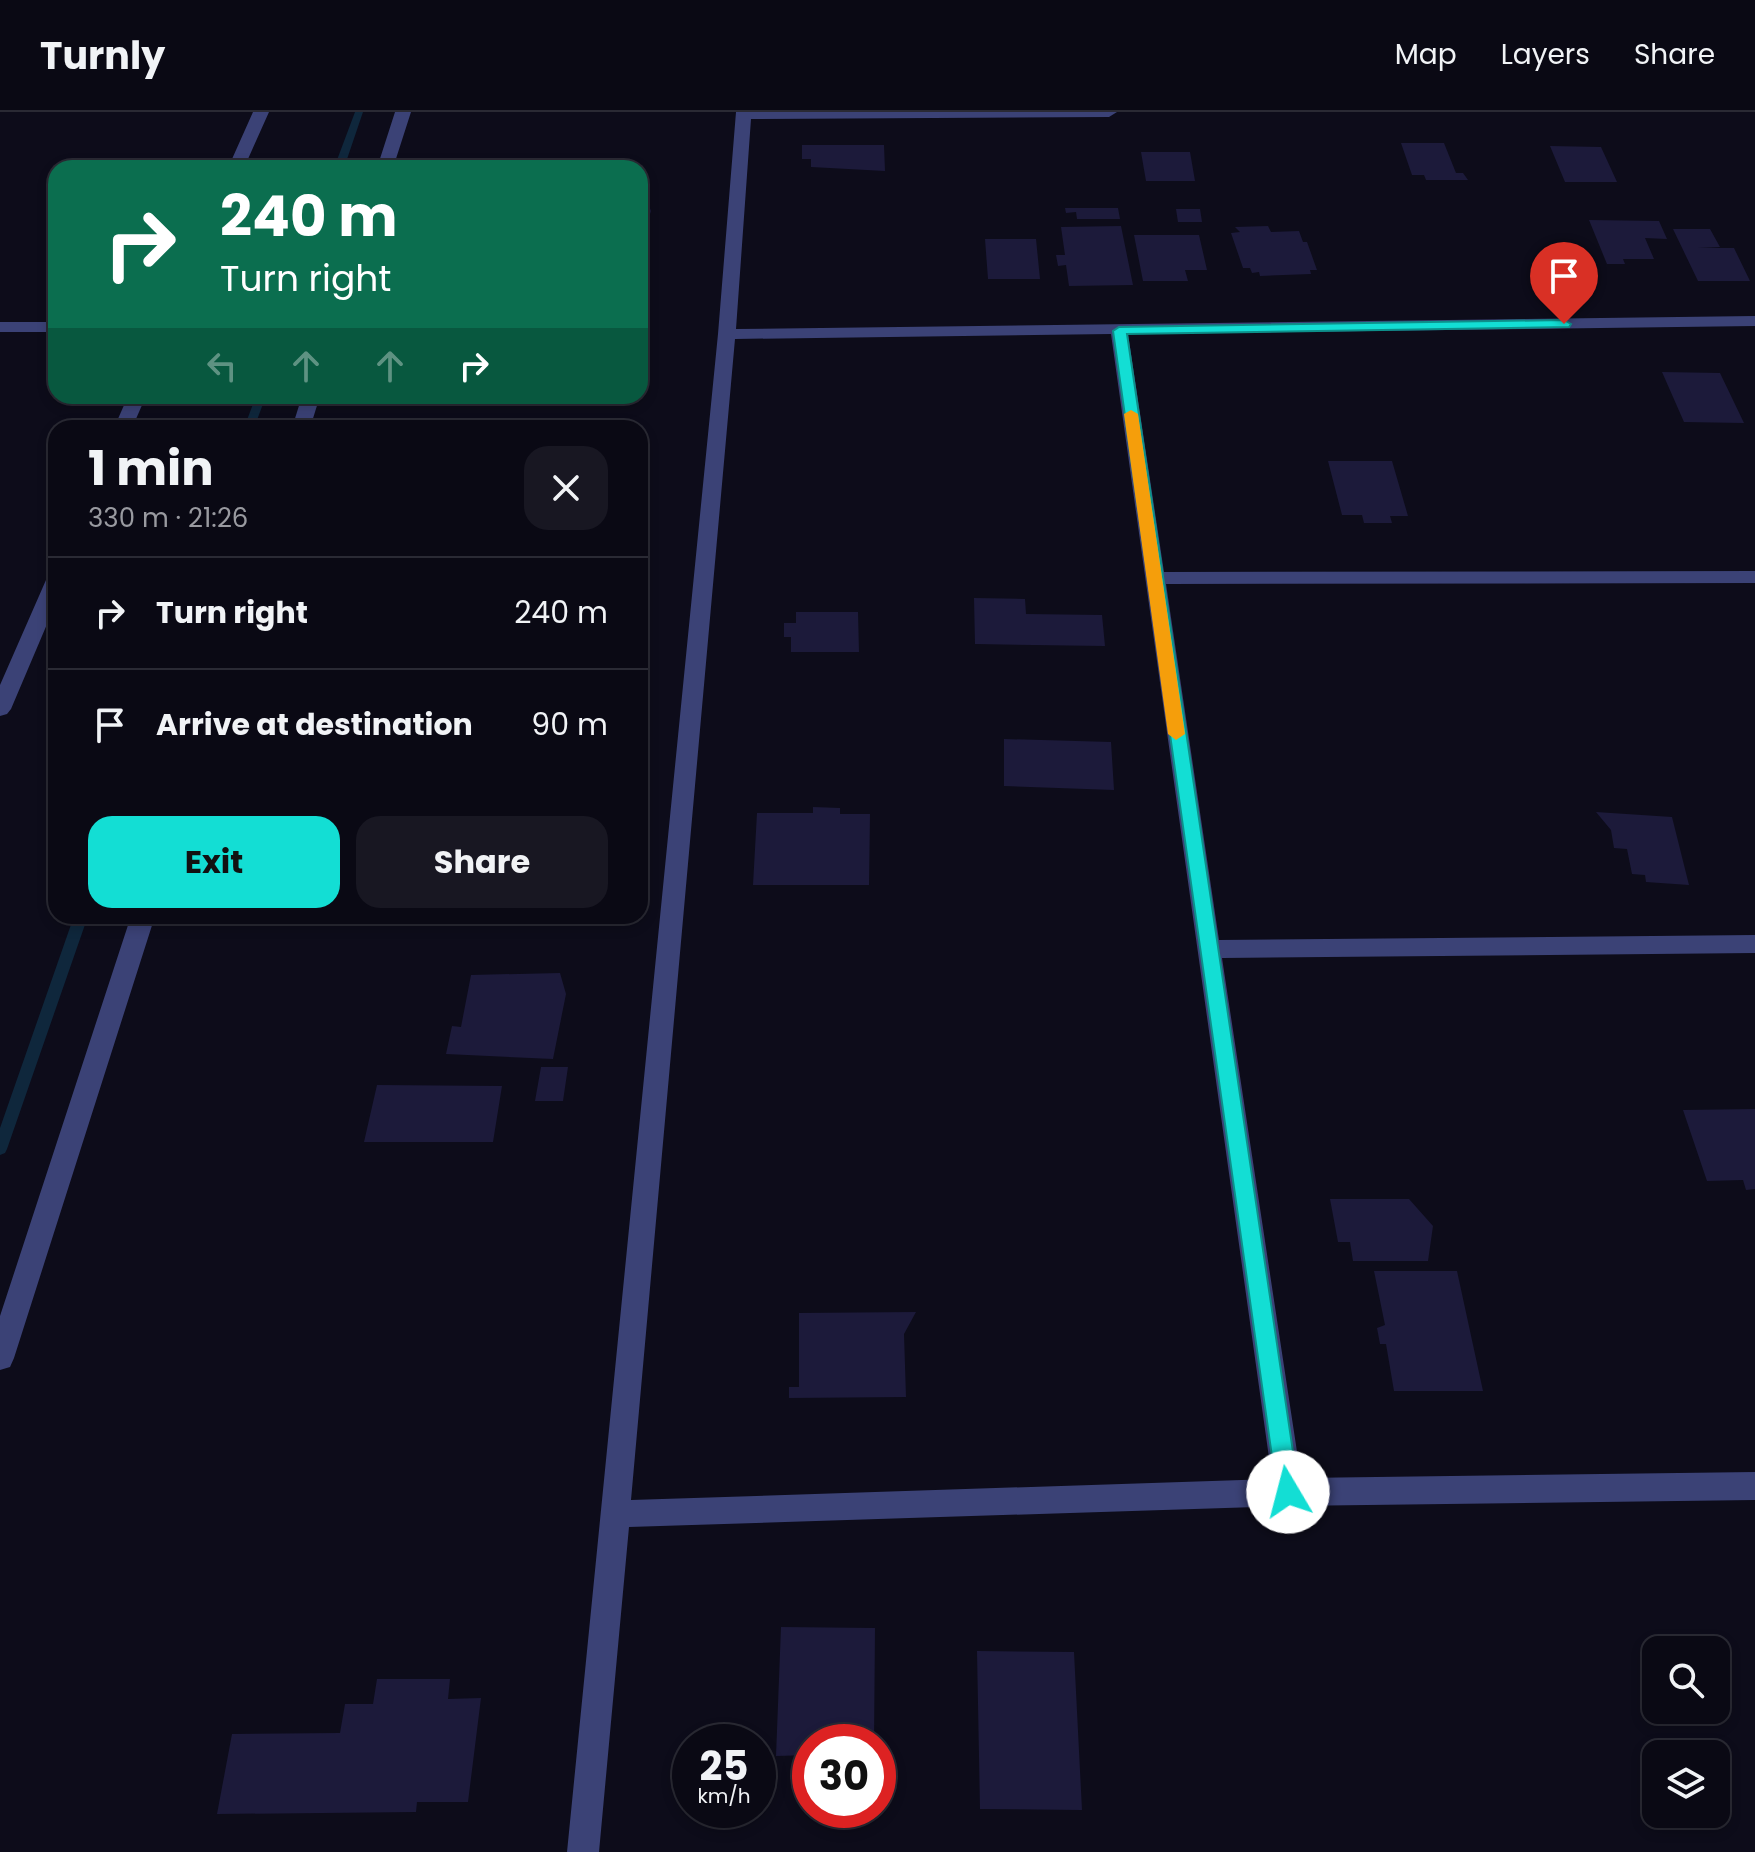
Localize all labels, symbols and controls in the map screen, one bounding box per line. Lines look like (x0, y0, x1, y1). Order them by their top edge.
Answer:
text: Turnly (40, 29, 165, 82)
text: Map (1395, 35, 1457, 74)
text: Layers (1501, 35, 1590, 74)
text: Share (1634, 35, 1715, 74)
text: 240 m (220, 177, 398, 256)
icon: right (88, 192, 192, 296)
pin (1530, 242, 1598, 324)
text: Turn right (220, 253, 391, 304)
icon: arrive (1542, 254, 1586, 298)
icon: left (200, 344, 244, 388)
icon: ahead (284, 344, 328, 388)
icon: ahead (368, 344, 412, 388)
icon: right (452, 344, 496, 388)
text: 1 min (88, 435, 214, 502)
button: close (524, 446, 608, 530)
text: 330 m · 21:26 (88, 500, 248, 536)
icon: right (88, 591, 132, 635)
text: Turn right (156, 591, 308, 634)
text: 240 m (514, 591, 608, 634)
icon: arrive (88, 703, 132, 747)
text: Arrive at destination (156, 703, 473, 746)
text: 90 m (531, 703, 608, 746)
button: Exit (88, 816, 340, 908)
button: Share (356, 816, 608, 908)
position arrow (1246, 1450, 1330, 1534)
map controls (1642, 1636, 1730, 1828)
button: search (1642, 1636, 1730, 1724)
speed limit sign: 30 (792, 1724, 896, 1828)
text: 25 (700, 1738, 748, 1794)
button: layers (1642, 1740, 1730, 1828)
text: km/h (697, 1782, 751, 1810)

